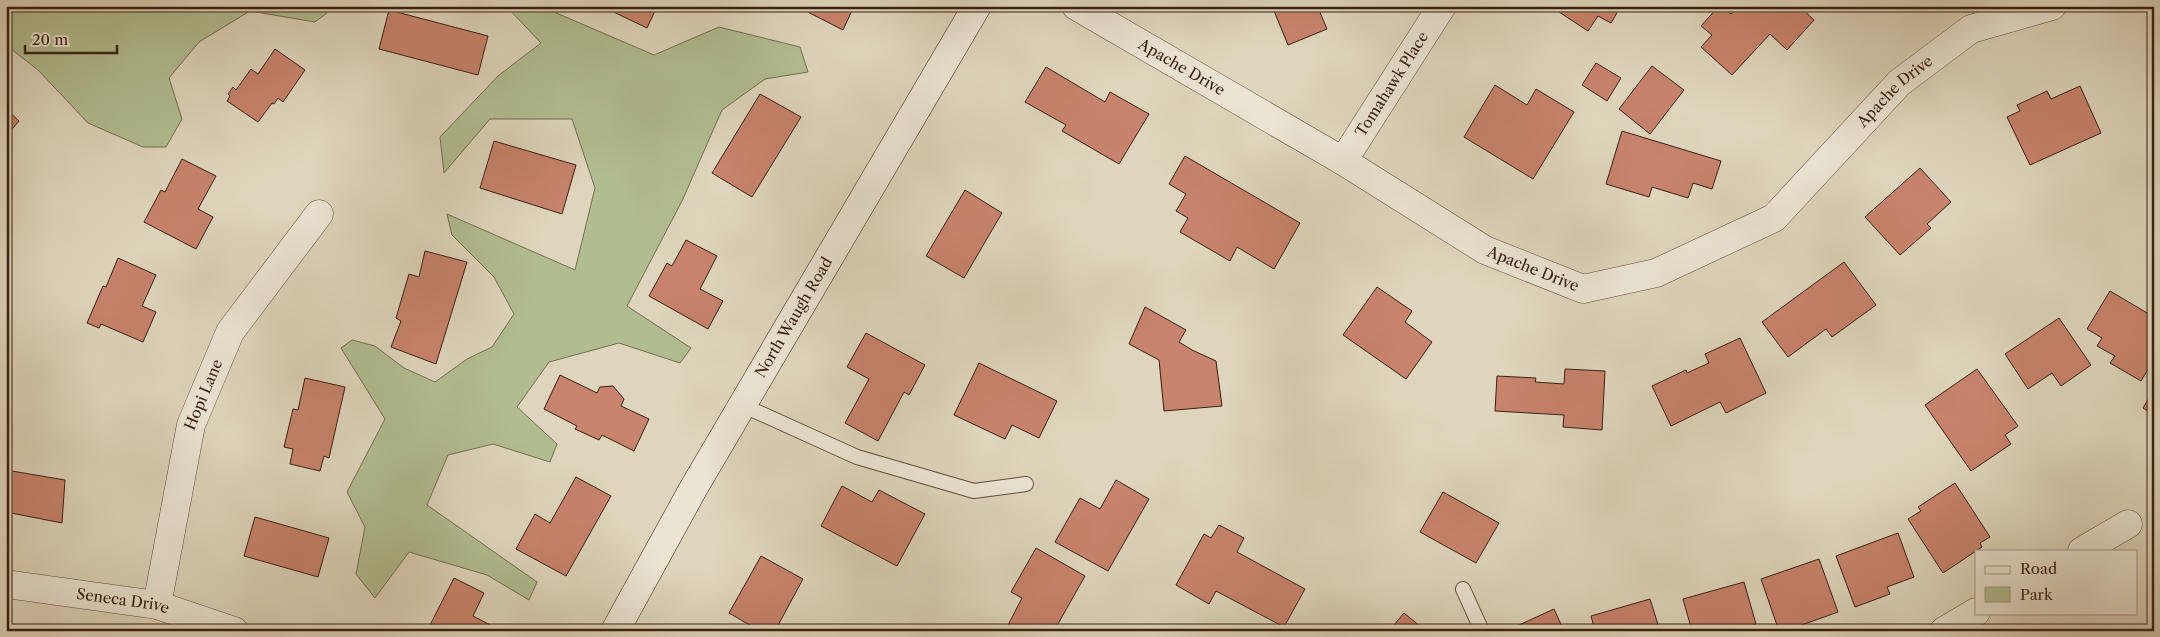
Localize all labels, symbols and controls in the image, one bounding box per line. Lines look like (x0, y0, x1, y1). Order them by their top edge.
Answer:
scale bar (25, 22, 118, 54)
street label: Tomahawk Place (1351, 28, 1432, 140)
text: 20 m (32, 30, 68, 49)
street label: Apache Drive (1134, 34, 1228, 99)
street label: Apache Drive (1852, 51, 1936, 132)
street label: Apache Drive (1484, 242, 1582, 295)
street label: North Waugh Road (751, 254, 836, 381)
street label: Hopi Lane (180, 356, 227, 433)
legend (1975, 550, 2138, 614)
text: Road (2020, 559, 2057, 578)
street label: Seneca Drive (75, 584, 172, 618)
text: Park (2020, 585, 2054, 604)

